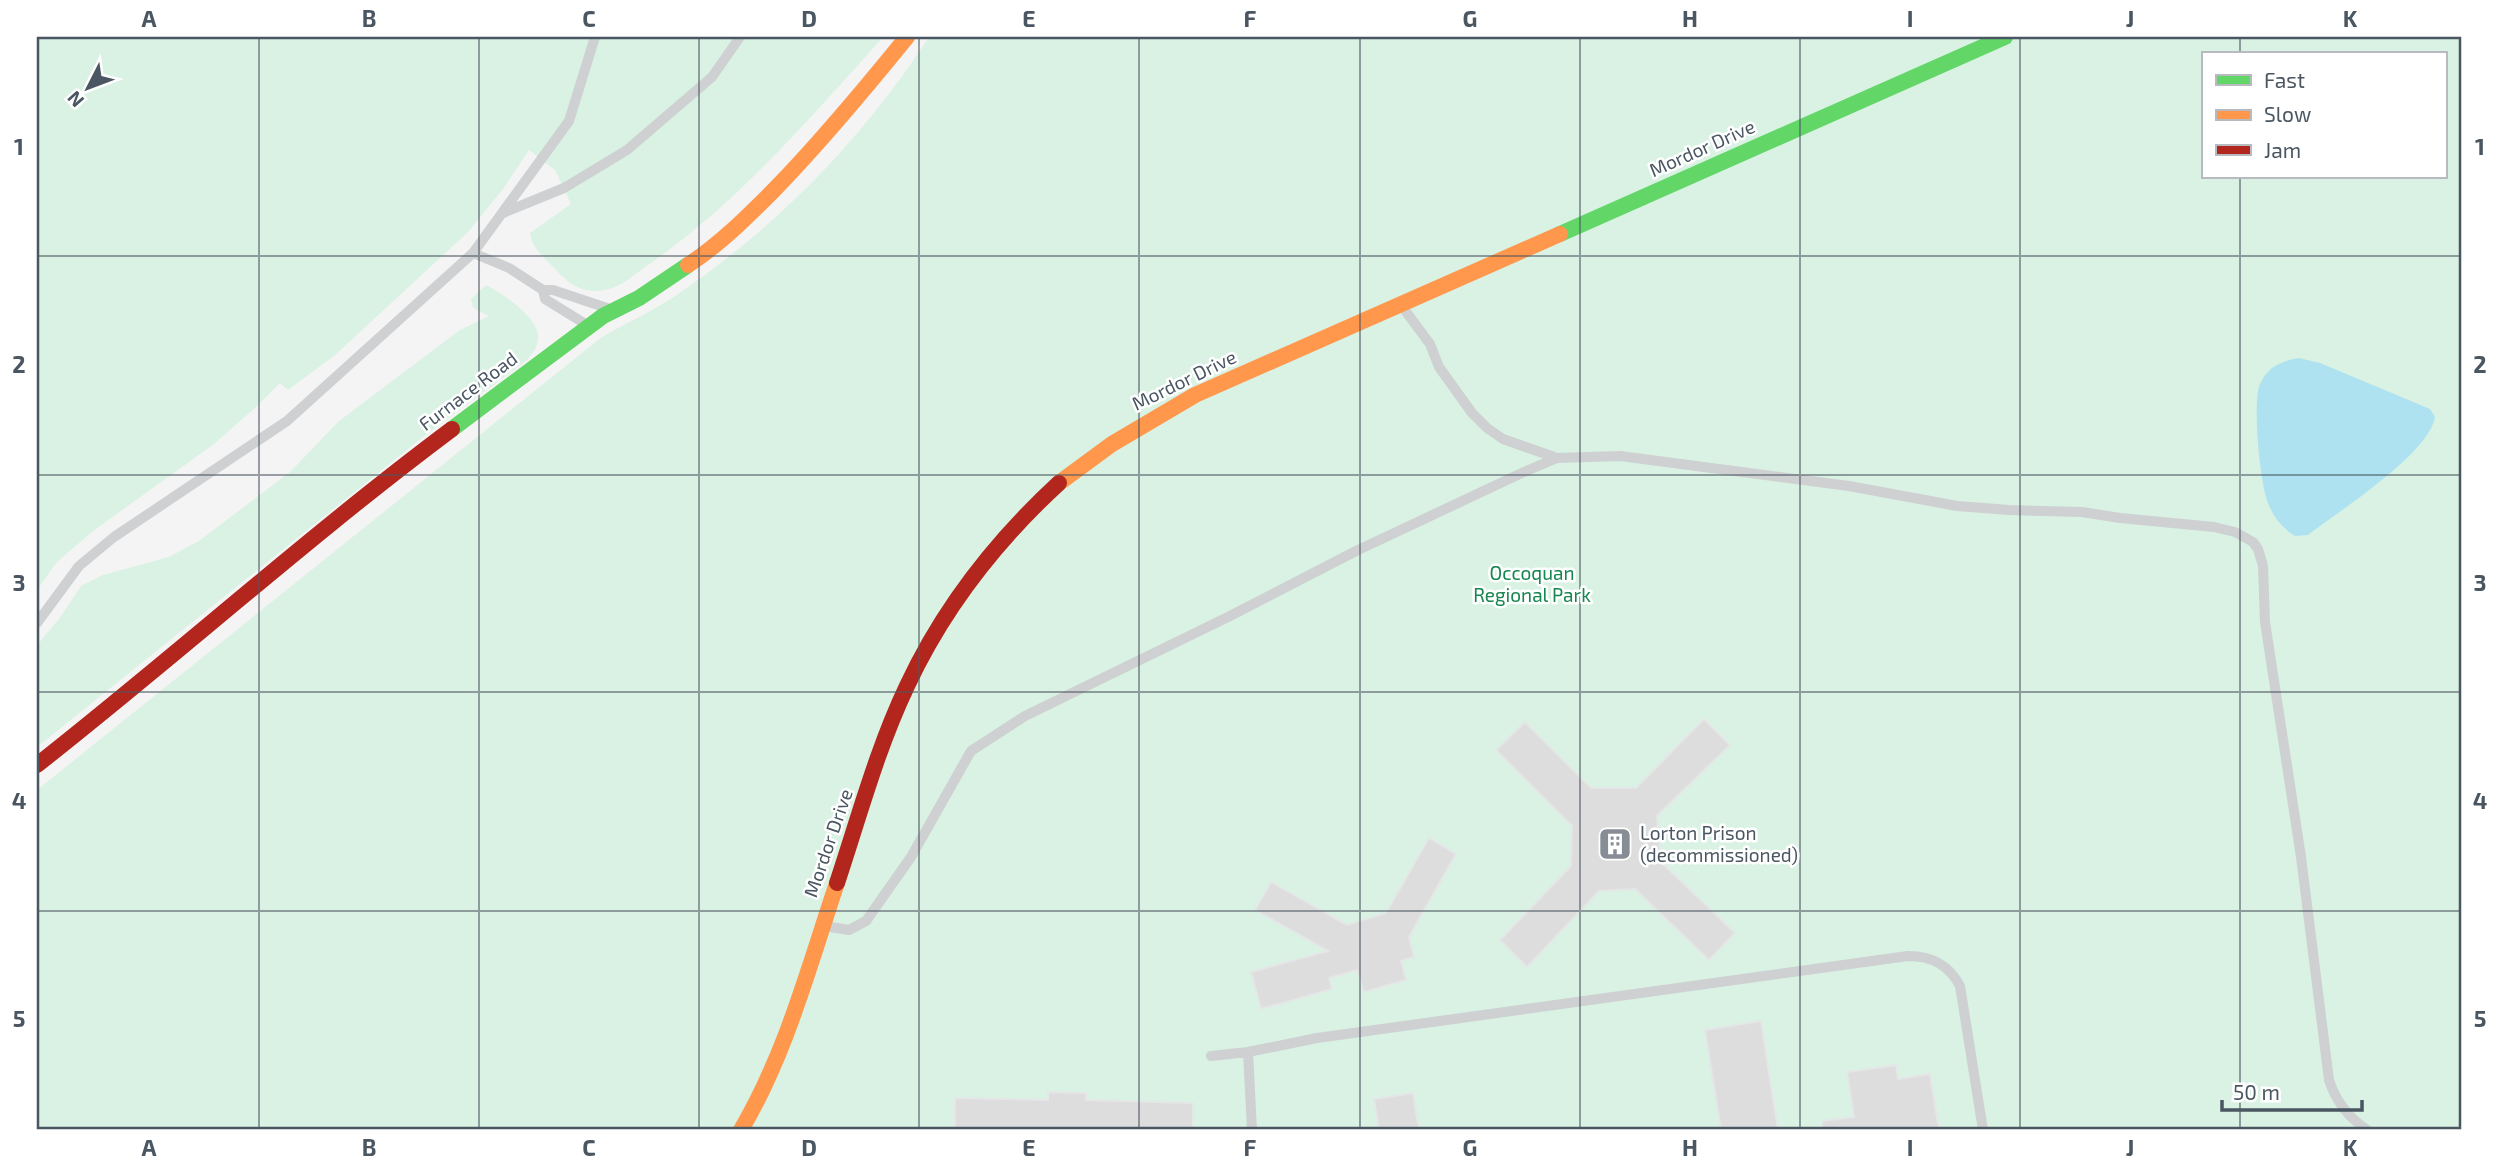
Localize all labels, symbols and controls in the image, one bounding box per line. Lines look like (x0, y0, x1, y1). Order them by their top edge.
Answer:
text: A (141, 4, 157, 32)
text: B (362, 4, 376, 32)
text: C (582, 4, 596, 32)
text: D (801, 4, 817, 32)
text: E (1022, 4, 1036, 32)
text: F (1244, 4, 1257, 32)
text: G (1463, 4, 1477, 32)
text: H (1682, 4, 1698, 32)
text: I (1907, 4, 1913, 32)
text: J (2126, 4, 2134, 32)
text: K (2343, 4, 2358, 32)
north arrow (52, 52, 122, 122)
legend (2202, 52, 2446, 178)
text: Fast (2264, 67, 2305, 92)
text: N (62, 87, 88, 113)
text: Slow (2264, 101, 2311, 126)
street label: Mordor Drive (1645, 114, 1758, 181)
text: 1 (14, 132, 24, 160)
text: 1 (2475, 132, 2485, 160)
text: Jam (2264, 137, 2301, 162)
street label: Mordor Drive (1128, 344, 1240, 415)
street label: Furnace Road (414, 346, 521, 435)
text: 2 (12, 350, 26, 378)
text: 2 (2473, 350, 2487, 378)
park label: Occoquan Regional Park (1473, 561, 1591, 606)
text: 3 (12, 568, 26, 596)
text: 3 (2473, 568, 2487, 596)
text: 4 (12, 786, 26, 814)
street label: Mordor Drive (798, 786, 857, 900)
text: 4 (2473, 786, 2487, 814)
place label: Lorton Prison (decommissioned) (1640, 821, 1798, 866)
building icon: Lorton Prison (decommissioned) (1596, 825, 1634, 863)
text: 5 (13, 1004, 25, 1032)
text: 5 (2474, 1004, 2486, 1032)
scale bar (2222, 1069, 2362, 1113)
text: 50 m (2233, 1079, 2280, 1104)
text: A (141, 1133, 157, 1161)
text: B (362, 1133, 376, 1161)
text: C (582, 1133, 596, 1161)
text: D (801, 1133, 817, 1161)
text: E (1022, 1133, 1036, 1161)
text: F (1244, 1133, 1257, 1161)
text: G (1463, 1133, 1477, 1161)
text: H (1682, 1133, 1698, 1161)
text: I (1907, 1133, 1913, 1161)
text: J (2126, 1133, 2134, 1161)
text: K (2343, 1133, 2358, 1161)

